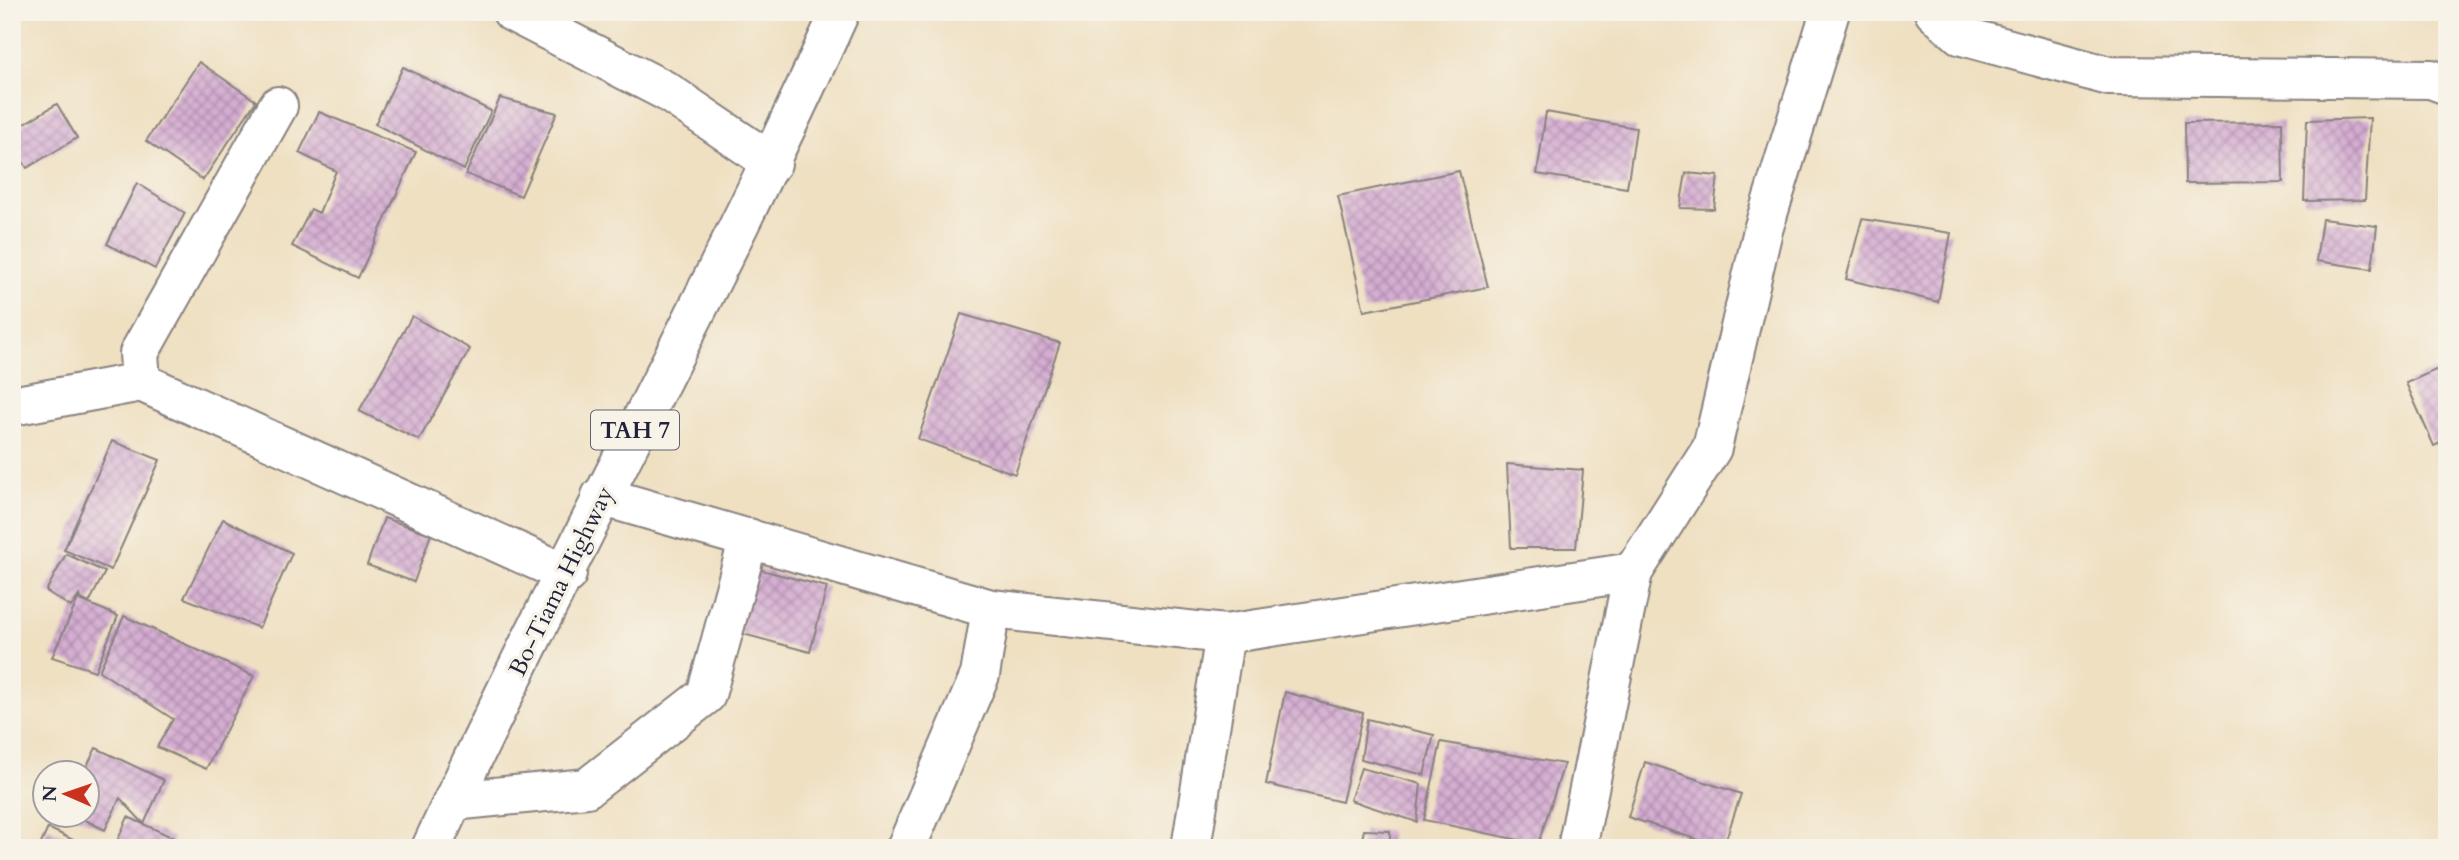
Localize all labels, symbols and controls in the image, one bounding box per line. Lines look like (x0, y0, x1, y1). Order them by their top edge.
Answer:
road number: TAH 7 (591, 410, 679, 450)
street label: Bo-Tiama Highway (501, 480, 622, 682)
north arrow (32, 758, 102, 828)
text: N (37, 784, 63, 802)

